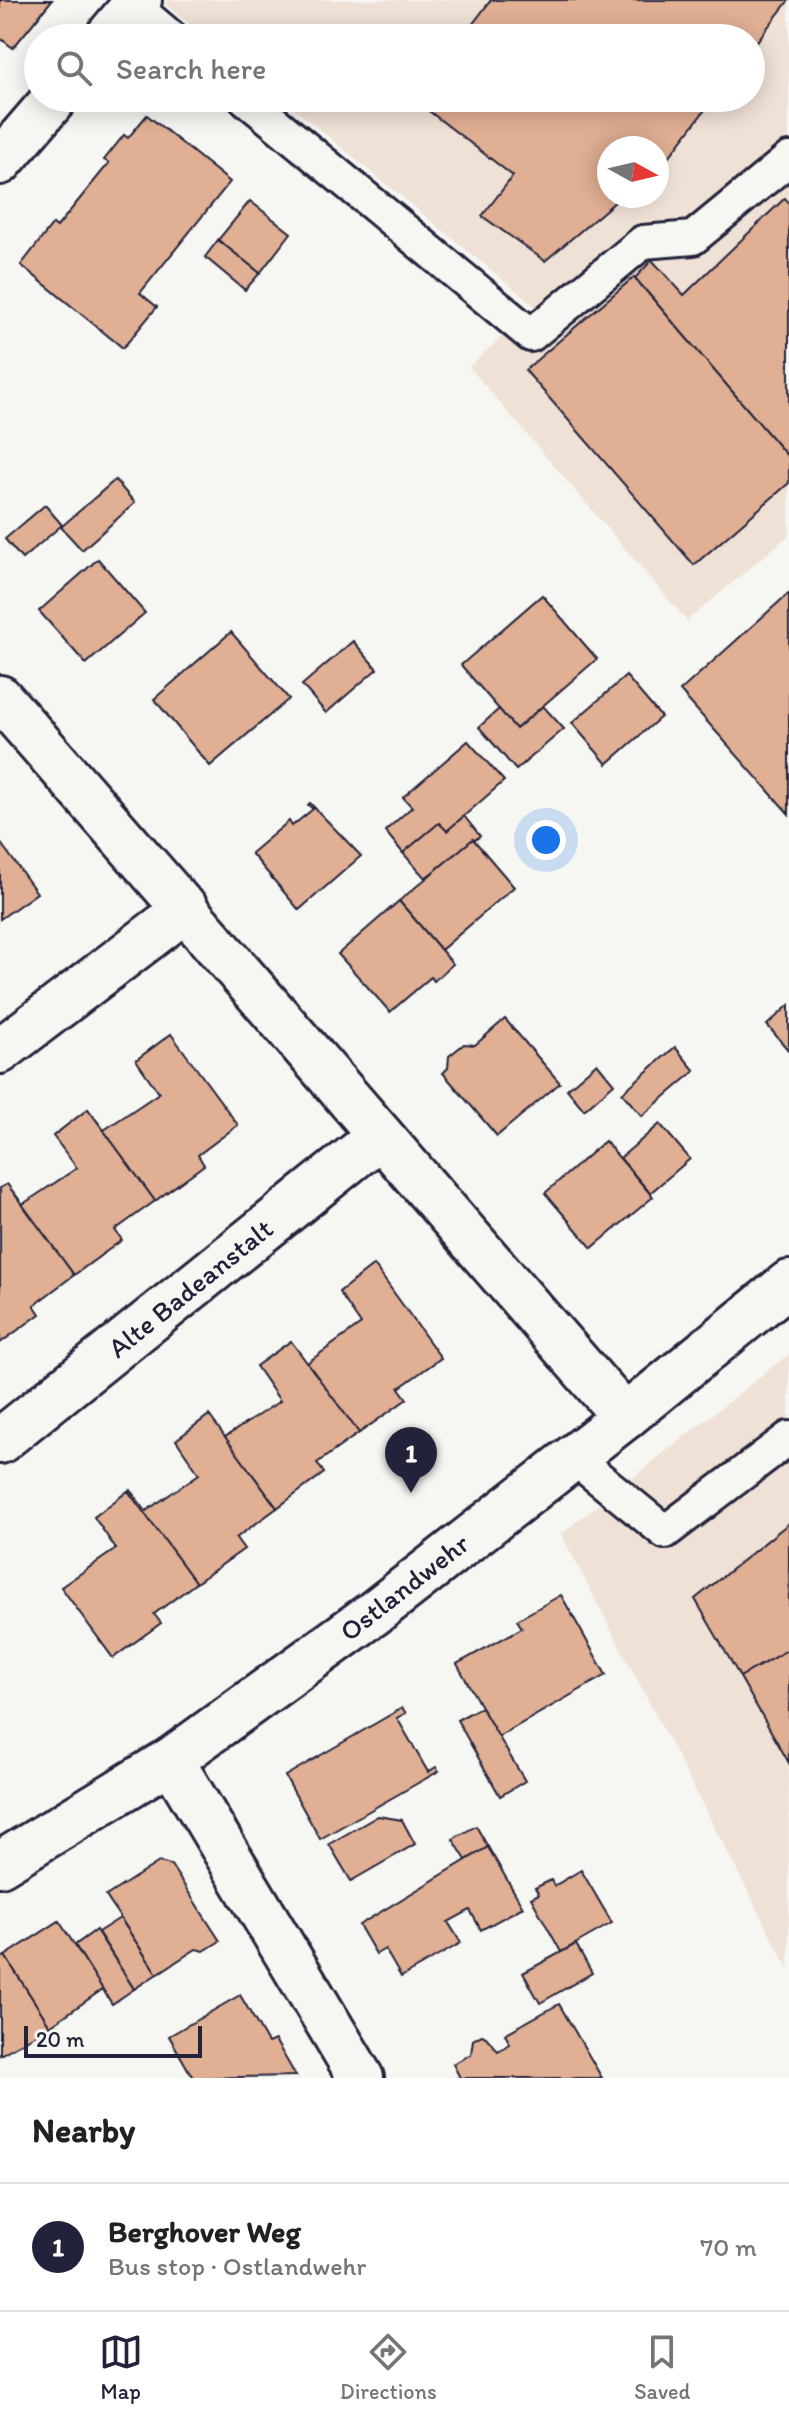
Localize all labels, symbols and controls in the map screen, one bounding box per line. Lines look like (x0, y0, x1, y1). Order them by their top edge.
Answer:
search box (24, 24, 765, 112)
icon: search (52, 46, 96, 90)
text: Search here (116, 50, 266, 87)
north arrow (597, 136, 669, 208)
your location (526, 820, 566, 860)
street label: Alte Badeanstalt (101, 1211, 279, 1365)
pin: 1 (385, 1427, 437, 1493)
street label: Ostlandwehr (333, 1526, 476, 1648)
scale bar (24, 2022, 202, 2058)
text: 20 m (36, 2026, 85, 2053)
text: Nearby (32, 2110, 135, 2151)
text: Berghover Weg (108, 2213, 301, 2250)
text: 1 (52, 2231, 64, 2263)
text: 70 m (700, 2231, 757, 2263)
text: Bus stop · Ostlandwehr (108, 2250, 366, 2282)
tab: Map (99, 2330, 143, 2405)
tab: Directions (340, 2330, 437, 2405)
tab: Saved (634, 2330, 690, 2405)

